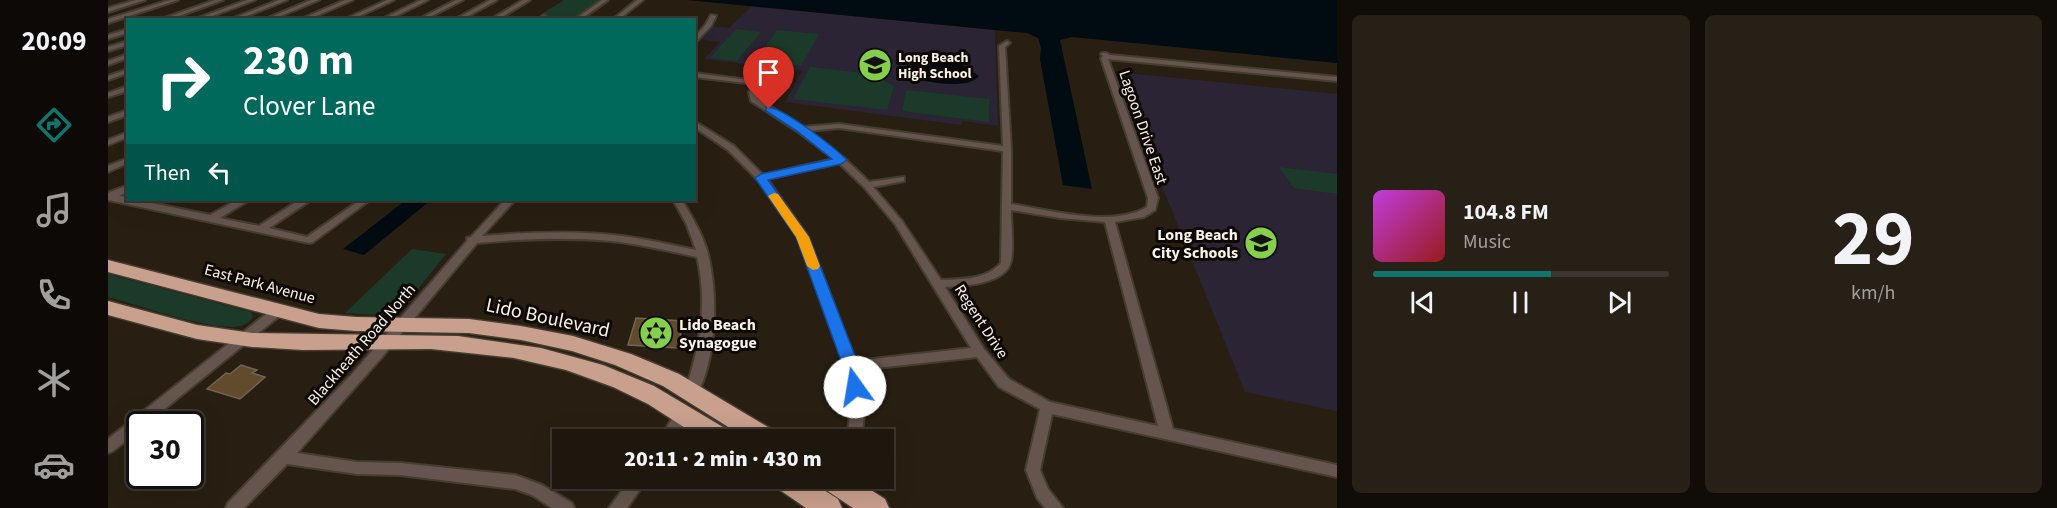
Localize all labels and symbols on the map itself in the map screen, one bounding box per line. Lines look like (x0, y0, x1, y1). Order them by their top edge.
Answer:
pin (743, 47, 794, 109)
school or university icon: Long Beach High School (857, 47, 893, 83)
place label: Long Beach High School (898, 48, 971, 84)
street label: Lagoon Drive East (1113, 67, 1173, 188)
place label: Long Beach City Schools (1152, 224, 1238, 264)
school or university icon: Long Beach City Schools (1243, 225, 1279, 261)
street label: East Park Avenue (202, 259, 318, 309)
street label: Blackheath Road North (303, 279, 421, 410)
street label: Regent Drive (949, 280, 1013, 363)
street label: Lido Boulevard (483, 291, 612, 345)
place label: Lido Beach Synagogue (679, 314, 757, 354)
synagogue icon: Lido Beach Synagogue (638, 315, 674, 351)
position arrow (823, 355, 887, 419)
speed limit sign: 30 (126, 411, 204, 489)

